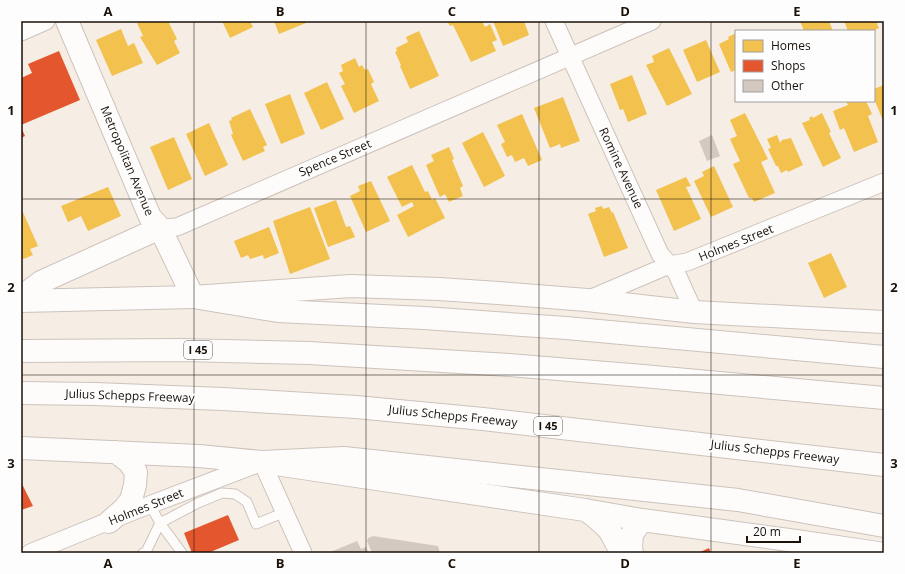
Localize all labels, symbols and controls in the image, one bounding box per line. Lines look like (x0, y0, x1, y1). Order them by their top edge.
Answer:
text: A (104, 2, 113, 20)
text: B (276, 2, 285, 20)
text: C (448, 2, 456, 20)
text: D (620, 2, 630, 20)
text: E (793, 2, 801, 20)
legend (735, 30, 875, 102)
text: Homes (771, 37, 811, 54)
text: Shops (771, 57, 806, 74)
text: Other (771, 77, 804, 94)
text: 1 (7, 101, 15, 119)
text: 1 (890, 101, 898, 119)
street label: Metropolitan Avenue (97, 103, 158, 219)
street label: Romine Avenue (595, 124, 648, 211)
street label: Spence Street (296, 135, 374, 180)
street label: Holmes Street (696, 220, 776, 265)
text: 2 (7, 278, 15, 296)
text: 2 (890, 278, 898, 296)
road number: I 45 (184, 341, 212, 359)
street label: Julius Schepps Freeway (64, 385, 196, 406)
street label: Julius Schepps Freeway (387, 400, 519, 431)
road number: I 45 (534, 417, 562, 435)
street label: Julius Schepps Freeway (709, 435, 841, 468)
text: 3 (7, 454, 15, 472)
text: 3 (890, 454, 898, 472)
street label: Holmes Street (106, 484, 186, 529)
scale bar (747, 518, 800, 544)
text: 20 m (753, 523, 781, 540)
text: A (104, 554, 113, 572)
text: B (276, 554, 285, 572)
text: C (448, 554, 456, 572)
text: D (620, 554, 630, 572)
text: E (793, 554, 801, 572)

